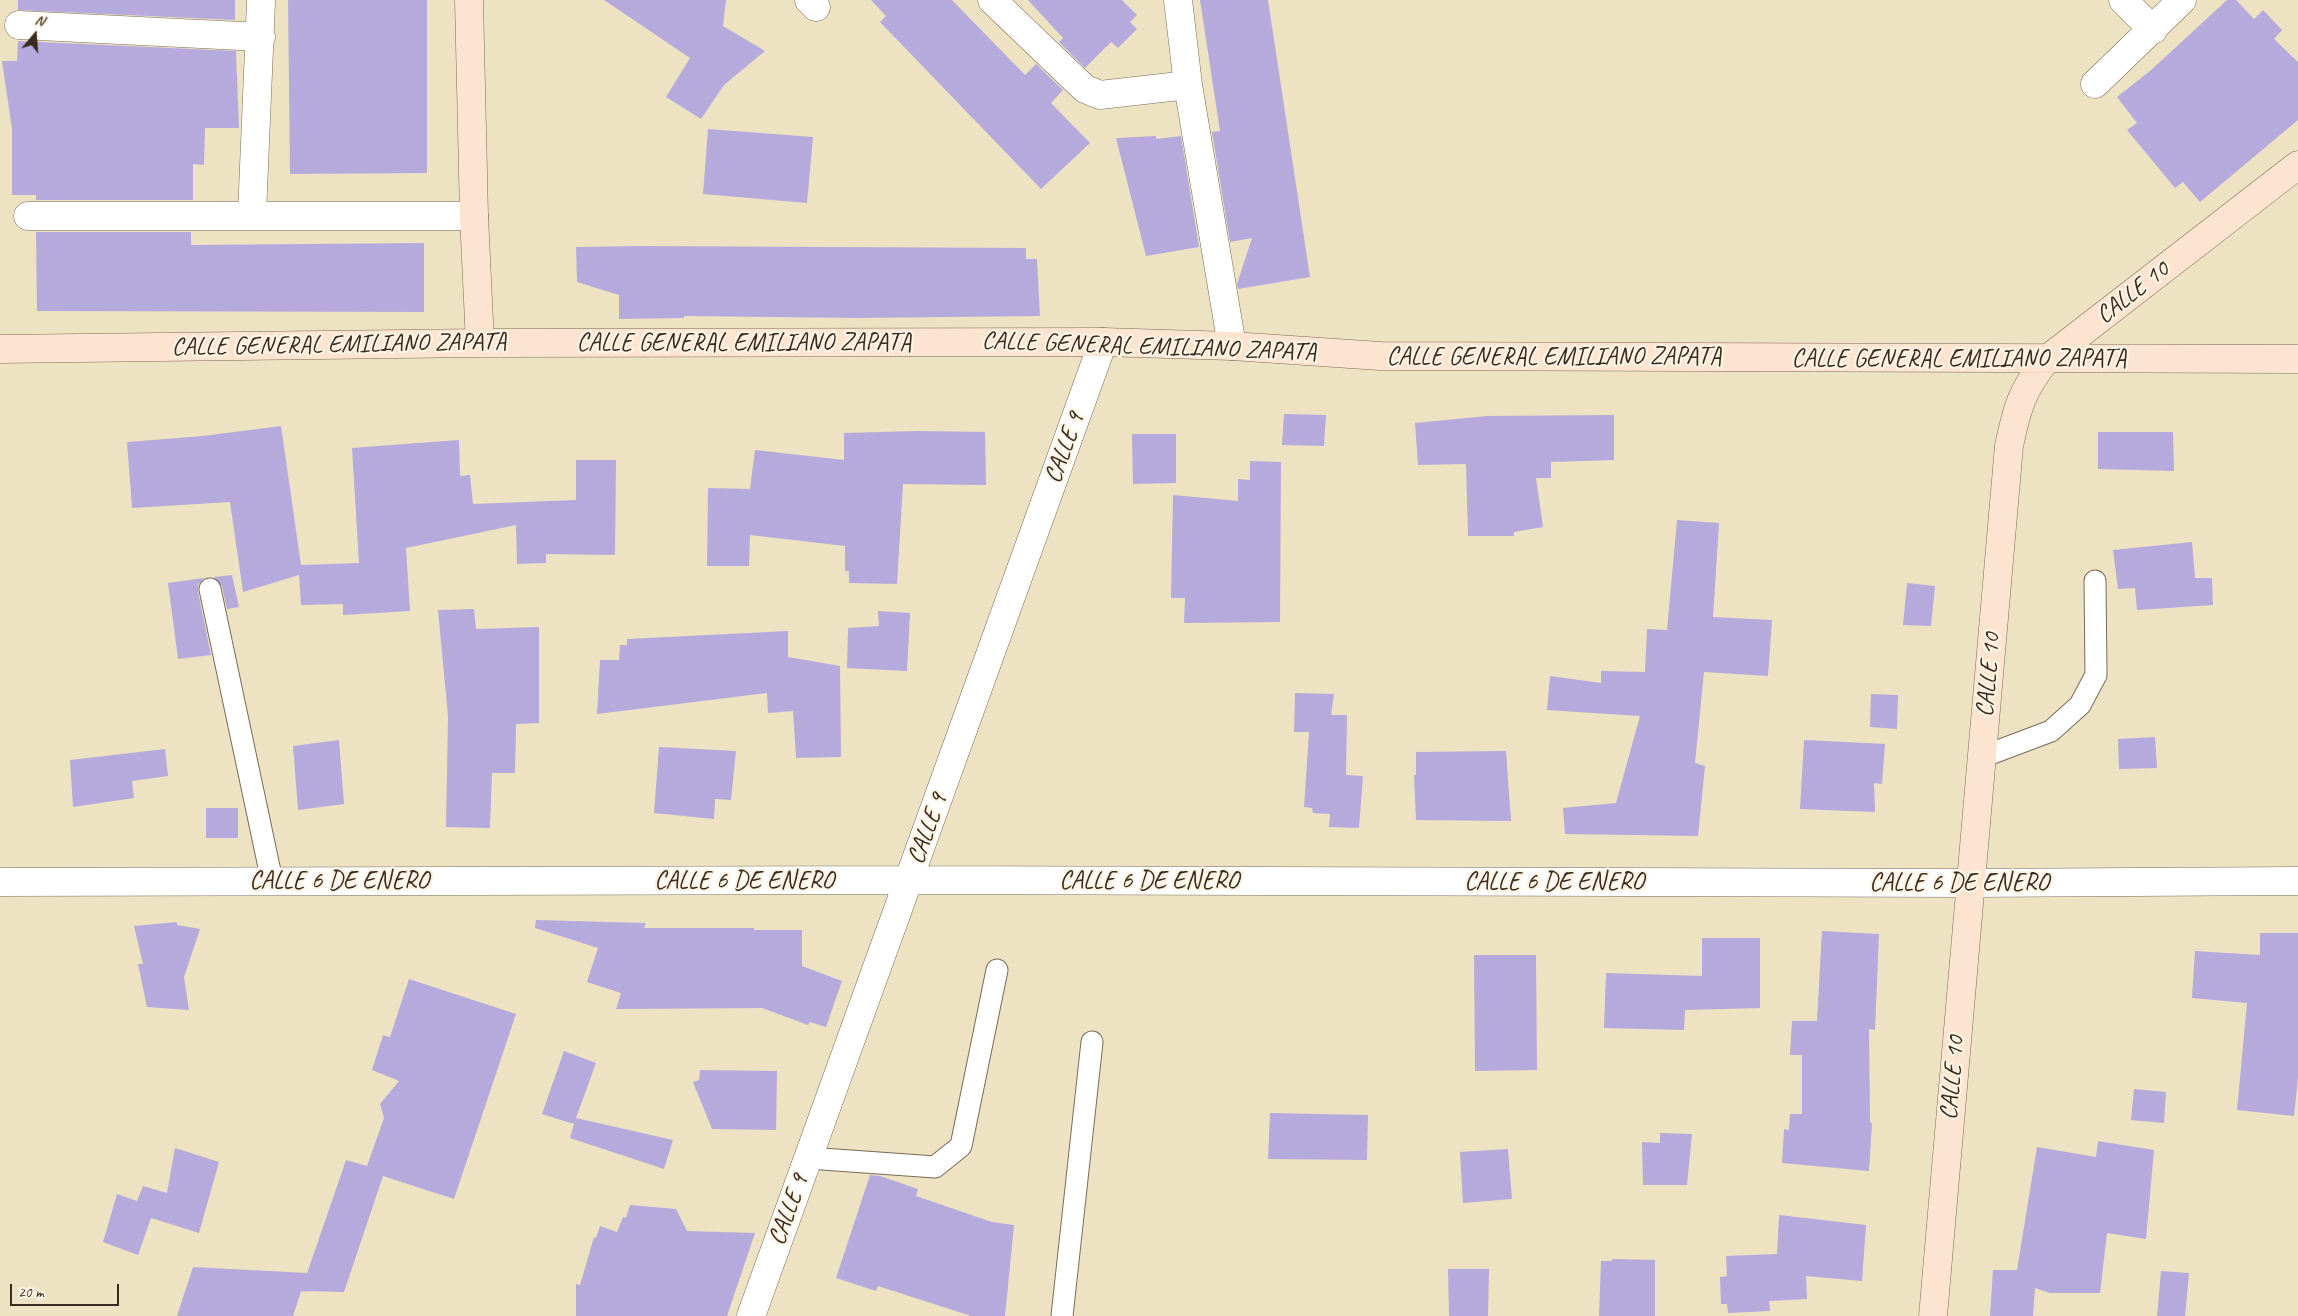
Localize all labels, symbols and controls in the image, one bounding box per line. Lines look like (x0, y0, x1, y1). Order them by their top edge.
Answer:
north arrow (10, 10, 60, 60)
text: N (33, 11, 47, 30)
street label: CALLE 10 (2091, 255, 2175, 331)
street label: CALLE GENERAL EMILIANO ZAPATA (981, 326, 1317, 368)
street label: CALLE GENERAL EMILIANO ZAPATA (171, 327, 507, 363)
street label: CALLE GENERAL EMILIANO ZAPATA (577, 328, 911, 358)
street label: CALLE GENERAL EMILIANO ZAPATA (1387, 342, 1721, 372)
street label: CALLE GENERAL EMILIANO ZAPATA (1792, 344, 2126, 374)
street label: CALLE 9 (1038, 409, 1092, 487)
street label: CALLE 10 (1970, 632, 2008, 718)
street label: CALLE 9 (901, 790, 955, 868)
street label: CALLE 6 DE ENERO (249, 866, 429, 896)
street label: CALLE 6 DE ENERO (654, 866, 834, 896)
street label: CALLE 6 DE ENERO (1059, 866, 1239, 896)
street label: CALLE 6 DE ENERO (1464, 867, 1644, 897)
street label: CALLE 6 DE ENERO (1869, 868, 2049, 898)
street label: CALLE 10 (1934, 1035, 1972, 1121)
street label: CALLE 9 (762, 1171, 816, 1249)
scale bar (12, 1274, 121, 1306)
text: 20 m (18, 1283, 44, 1302)

